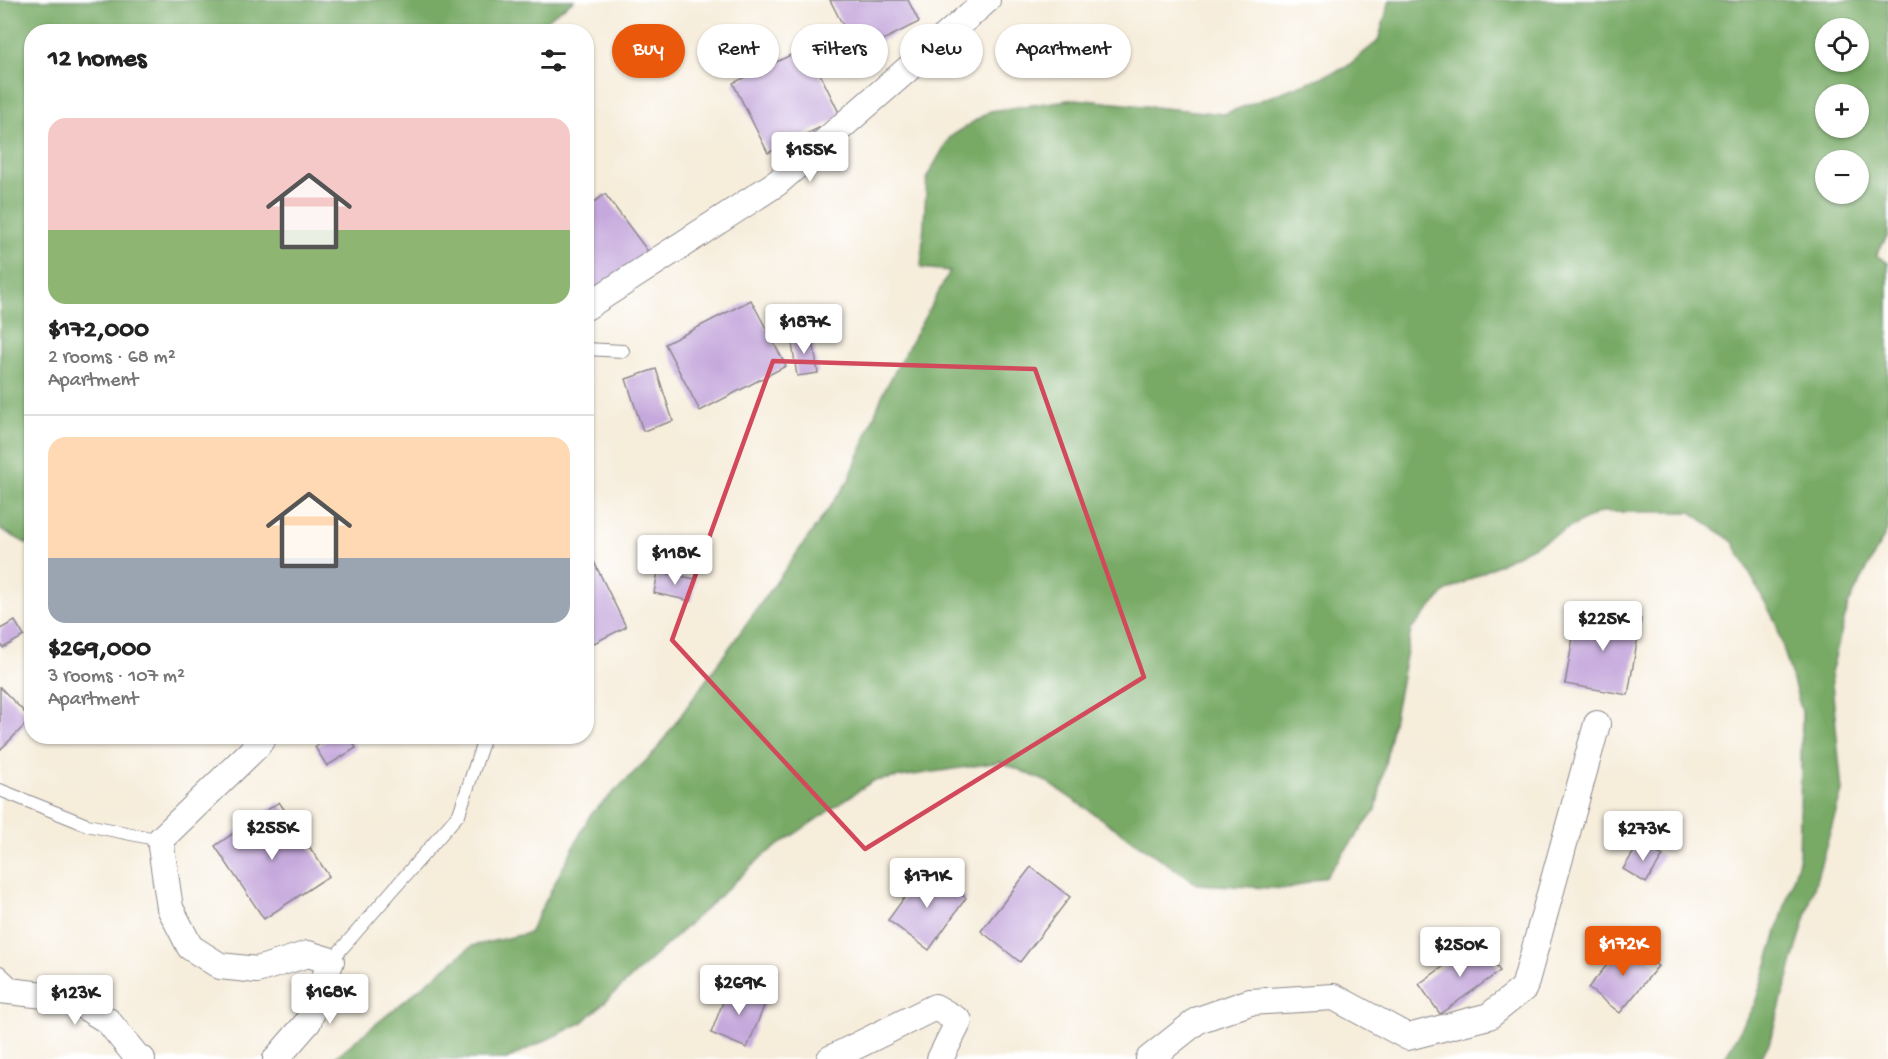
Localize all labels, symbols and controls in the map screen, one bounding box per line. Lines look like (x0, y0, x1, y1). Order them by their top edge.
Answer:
map controls (1815, 18, 1869, 204)
button: locate (1815, 18, 1869, 72)
chip: Buy (612, 24, 685, 78)
chip: Rent (697, 24, 779, 78)
chip: Filters (791, 24, 888, 78)
chip: New (900, 24, 983, 78)
chip: Apartment (995, 24, 1131, 78)
icon: filters (537, 44, 570, 77)
text: 12 homes (48, 45, 146, 76)
button: + (1815, 84, 1869, 138)
pin: $155K (768, 132, 852, 183)
text: $155K (785, 140, 835, 163)
button: − (1815, 150, 1869, 204)
icon: home (255, 157, 363, 265)
pin: $187K (762, 304, 846, 355)
text: $187K (779, 312, 829, 335)
text: $172,000 (48, 316, 149, 347)
text: 2 rooms · 68 m² (48, 347, 176, 370)
text: Apartment (48, 370, 138, 393)
icon: home (255, 476, 363, 584)
pin: $118K (633, 535, 717, 586)
text: $118K (651, 543, 699, 566)
pin: $225K (1561, 601, 1645, 652)
text: $225K (1578, 609, 1628, 632)
text: $269,000 (48, 635, 151, 666)
text: 3 rooms · 107 m² (48, 666, 185, 689)
text: Apartment (48, 689, 138, 712)
pin: $255K (230, 810, 314, 861)
pin: $273K (1601, 811, 1685, 862)
text: $255K (247, 818, 297, 841)
text: $273K (1618, 819, 1668, 842)
pin: $171K (885, 858, 969, 909)
text: $171K (904, 866, 950, 889)
pin: $172K (1581, 926, 1665, 977)
pin: $250K (1418, 927, 1502, 978)
text: $172K (1599, 934, 1647, 957)
text: $250K (1434, 935, 1486, 958)
pin: $269K (697, 965, 781, 1016)
text: $269K (714, 973, 764, 996)
pin: $168K (288, 974, 372, 1025)
pin: $123K (33, 975, 117, 1026)
text: $168K (305, 982, 355, 1005)
text: $123K (51, 983, 99, 1006)

